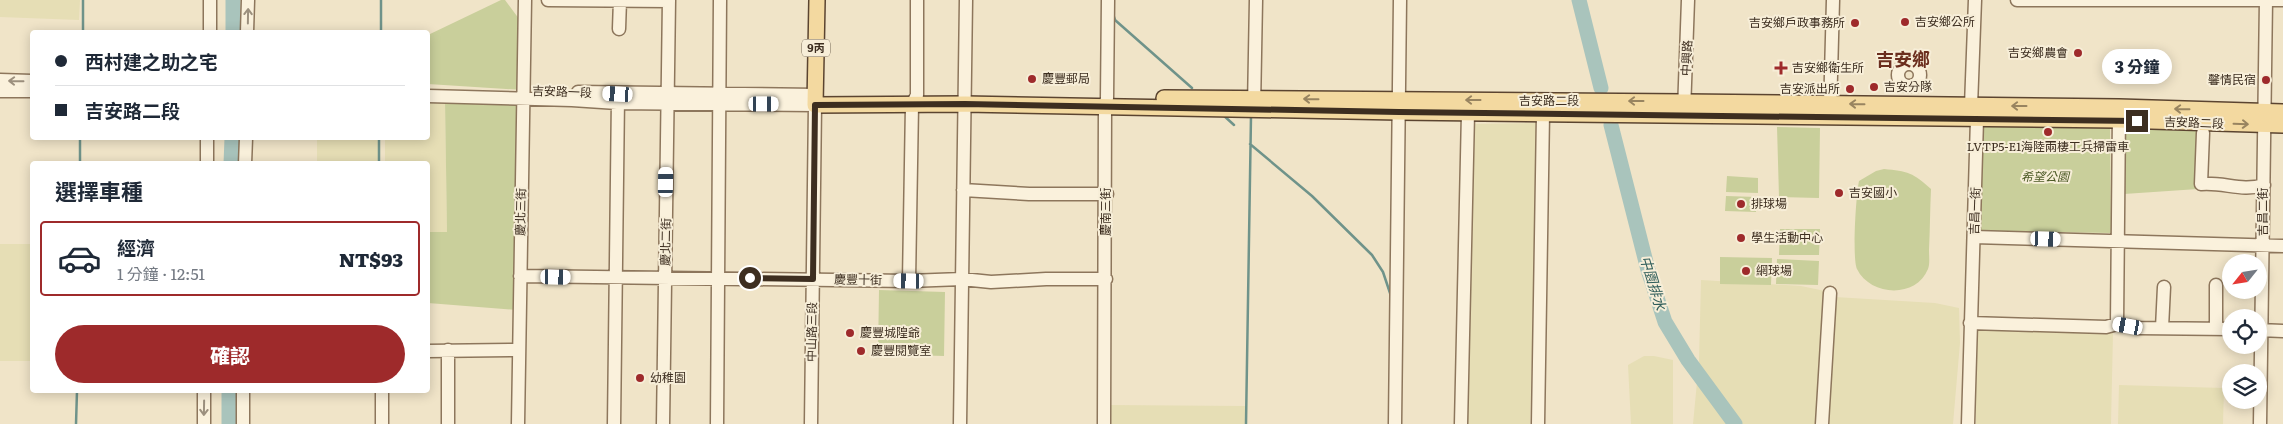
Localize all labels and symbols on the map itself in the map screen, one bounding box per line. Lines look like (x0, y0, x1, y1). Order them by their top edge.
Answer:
one-way arrow (243, 9, 253, 25)
place label: 吉安鄉公所 (1915, 12, 1975, 30)
place label: 吉安鄉戶政事務所 (1749, 13, 1845, 31)
marker: 吉安鄉公所 (1899, 16, 1911, 28)
marker: 吉安鄉戶政事務所 (1849, 17, 1861, 29)
street label: 中興路 (1676, 39, 1696, 76)
road number: 9丙 (802, 40, 830, 56)
place label: 吉安鄉農會 (2008, 43, 2068, 61)
district label: 吉安鄉 (1876, 45, 1930, 72)
marker: 吉安鄉農會 (2072, 47, 2084, 59)
callout: 3 分鐘 (2102, 48, 2172, 84)
place label: 吉安鄉衛生所 (1792, 58, 1864, 76)
marker: 吉安鄉衛生所 (1774, 61, 1788, 75)
place label: 慶豐郵局 (1042, 69, 1090, 87)
place label: 馨情民宿 (2208, 70, 2256, 88)
marker: 慶豐郵局 (1026, 73, 1038, 85)
marker: 馨情民宿 (2260, 74, 2272, 86)
one-way arrow (9, 76, 25, 85)
place label: 吉安分隊 (1884, 77, 1932, 95)
place label: 吉安派出所 (1780, 79, 1840, 97)
street label: 吉安路一段 (532, 81, 592, 101)
marker: 吉安分隊 (1868, 81, 1880, 93)
marker: 吉安派出所 (1844, 83, 1856, 95)
car (602, 86, 633, 102)
street label: 吉安路二段 (1519, 91, 1579, 109)
one-way arrow (1303, 94, 1319, 103)
one-way arrow (1466, 95, 1482, 105)
one-way arrow (1628, 96, 1644, 106)
car (749, 97, 779, 112)
one-way arrow (1849, 99, 1866, 109)
one-way arrow (2012, 102, 2028, 111)
one-way arrow (2174, 104, 2190, 114)
route end (2126, 110, 2148, 132)
street label: 吉安路二段 (2164, 112, 2224, 132)
one-way arrow (2232, 120, 2248, 129)
marker: LVTP5-E1海陸兩棲工兵掃雷車 (2042, 126, 2054, 138)
place label: LVTP5-E1海陸兩棲工兵掃雷車 (1967, 137, 2129, 155)
car (658, 167, 673, 197)
park label: 希望公園 (2021, 167, 2071, 185)
place label: 吉安國小 (1849, 183, 1897, 201)
marker: 吉安國小 (1833, 187, 1845, 199)
street label: 吉昌一街 (1964, 187, 1984, 235)
street label: 慶北三街 (511, 188, 529, 236)
street label: 慶南三街 (1096, 188, 1114, 236)
street label: 吉昌二街 (2253, 188, 2271, 236)
place label: 排球場 (1751, 194, 1787, 212)
marker: 排球場 (1735, 198, 1747, 210)
street label: 慶北二街 (656, 218, 674, 266)
place label: 學生活動中心 (1751, 228, 1823, 246)
car (2030, 231, 2061, 247)
marker: 學生活動中心 (1735, 232, 1747, 244)
water label: 中園排水 (1636, 253, 1672, 313)
north arrow (2222, 254, 2268, 299)
place label: 網球場 (1756, 261, 1792, 279)
marker: 網球場 (1740, 265, 1752, 277)
route start (739, 267, 761, 289)
car (540, 269, 571, 285)
street label: 慶豐十街 (834, 270, 882, 288)
car (893, 273, 924, 289)
street label: 中山路三段 (801, 302, 821, 362)
car (2111, 316, 2144, 336)
place label: 慶豐城隍爺 (860, 323, 920, 341)
marker: 慶豐城隍爺 (844, 327, 856, 339)
place label: 慶豐閱覽室 (871, 341, 931, 359)
marker: 慶豐閱覽室 (855, 345, 867, 357)
place label: 幼稚園 (650, 368, 686, 386)
marker: 幼稚園 (634, 372, 646, 384)
one-way arrow (199, 399, 209, 415)

